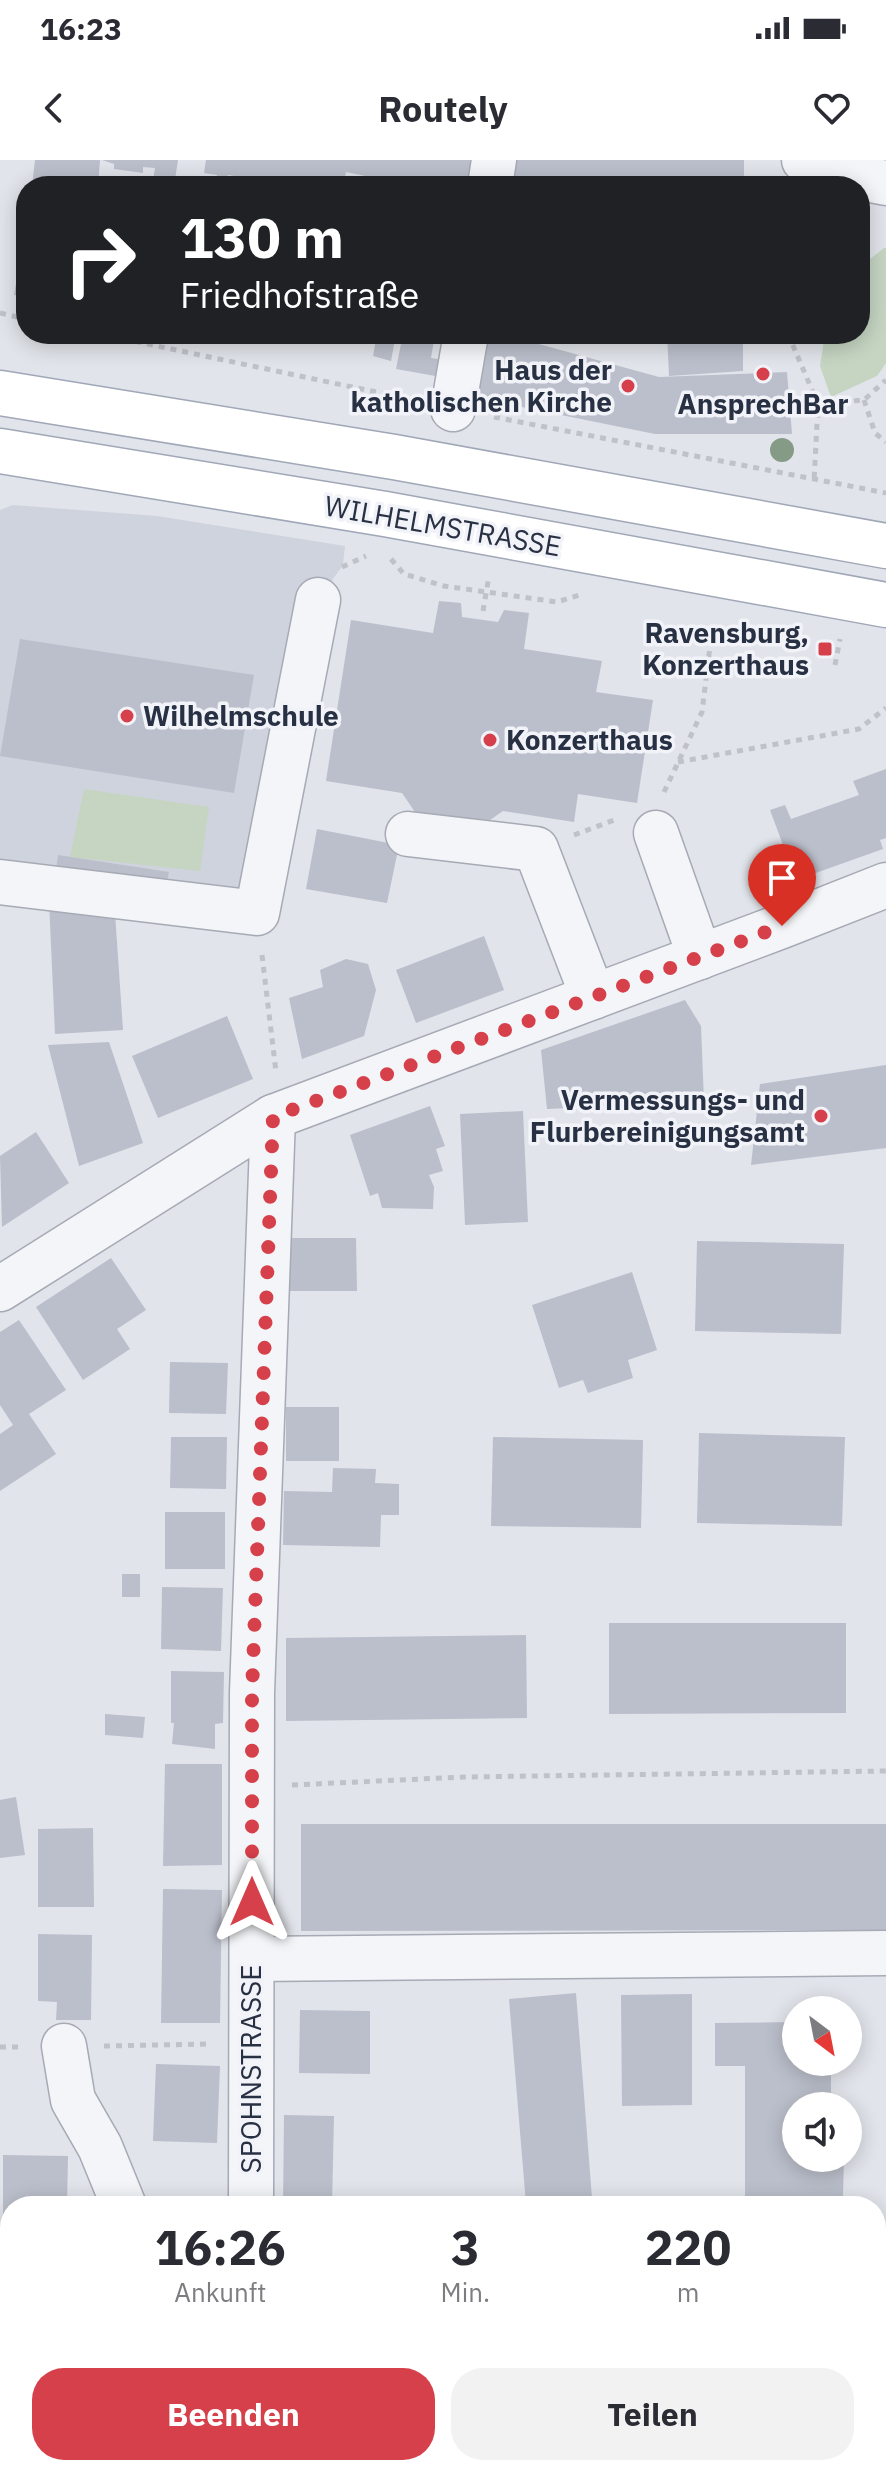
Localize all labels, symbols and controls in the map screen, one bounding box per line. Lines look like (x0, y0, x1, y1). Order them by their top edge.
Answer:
text: 16:23 (40, 9, 122, 48)
text: Routely (378, 85, 508, 132)
icon: back (32, 86, 76, 130)
icon: heart (810, 86, 854, 130)
text: 130 m (180, 201, 344, 273)
icon: right (48, 208, 152, 312)
text: Friedhofstraße (180, 271, 419, 318)
place label: Haus der katholischen Kirche (351, 351, 612, 420)
marker: AnsprechBar (754, 365, 772, 383)
marker: Haus der katholischen Kirche (619, 377, 637, 395)
place label: AnsprechBar (678, 385, 849, 422)
street label: WILHELMSTRASSE (322, 486, 564, 565)
place label: Ravensburg, Konzerthaus (642, 614, 809, 683)
marker: Ravensburg, Konzerthaus (816, 640, 834, 658)
place label: Wilhelmschule (143, 697, 339, 734)
marker: Wilhelmschule (118, 707, 136, 725)
place label: Konzerthaus (506, 721, 673, 758)
marker: Konzerthaus (481, 731, 499, 749)
pin (748, 844, 816, 926)
icon: arrive (760, 856, 804, 900)
place label: Vermessungs- und Flurbereinigungsamt (530, 1081, 805, 1150)
marker: Vermessungs- und Flurbereinigungsamt (812, 1107, 830, 1125)
position arrow (210, 1860, 294, 1944)
street label: SPOHNSTRASSE (232, 1964, 269, 2174)
north arrow (782, 1996, 862, 2076)
map controls (782, 1996, 862, 2172)
button: sound (782, 2092, 862, 2172)
text: 16:26 (155, 2216, 286, 2278)
text: 3 (451, 2216, 480, 2278)
text: 220 (645, 2216, 731, 2278)
text: Ankunft (174, 2275, 266, 2309)
text: Min. (441, 2275, 490, 2309)
text: m (677, 2275, 699, 2309)
button: Beenden (32, 2368, 435, 2460)
button: Teilen (451, 2368, 854, 2460)

